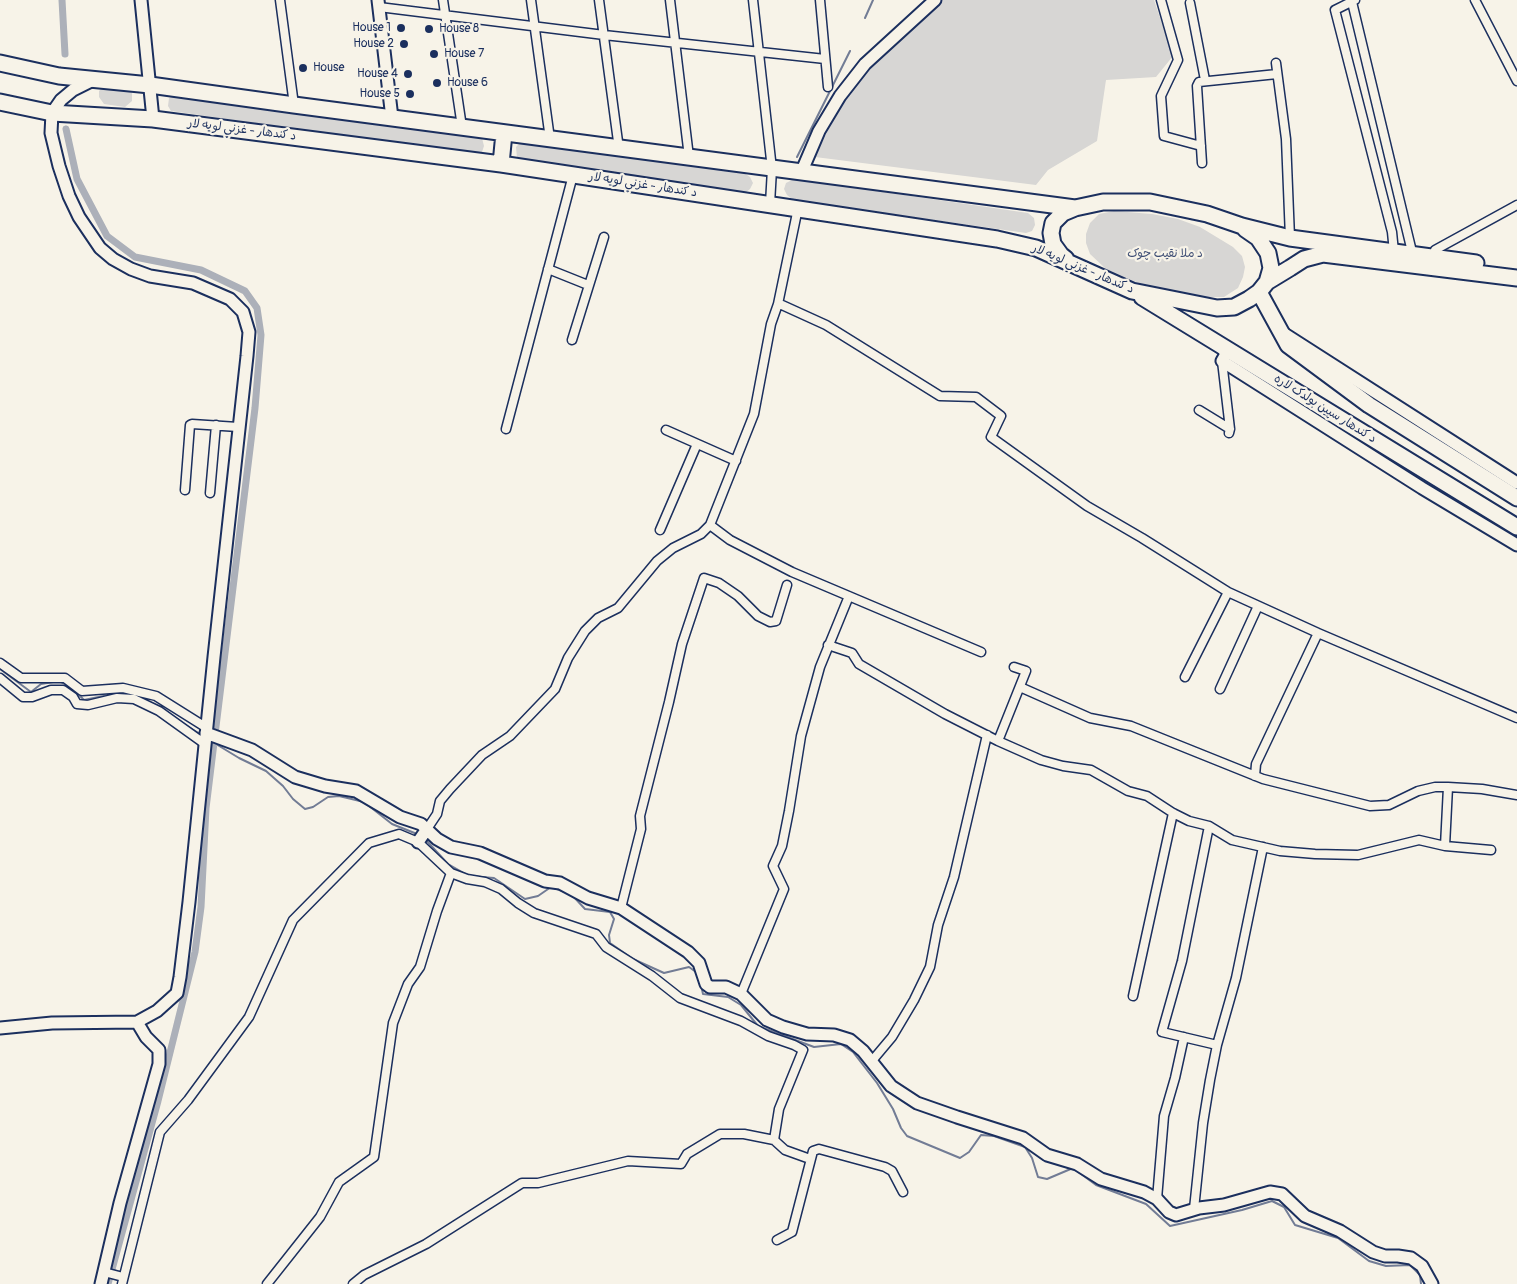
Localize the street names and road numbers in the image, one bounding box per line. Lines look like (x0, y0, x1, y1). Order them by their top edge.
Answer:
street label: د کندهار - غزني لويه لار (187, 116, 297, 144)
street label: د کندهار - غزني لويه لار (588, 169, 698, 201)
street label: د کندهار - غزني لويه لار (1030, 241, 1136, 297)
street label: د کندهار سپین بولدک لاره (1271, 372, 1379, 446)

